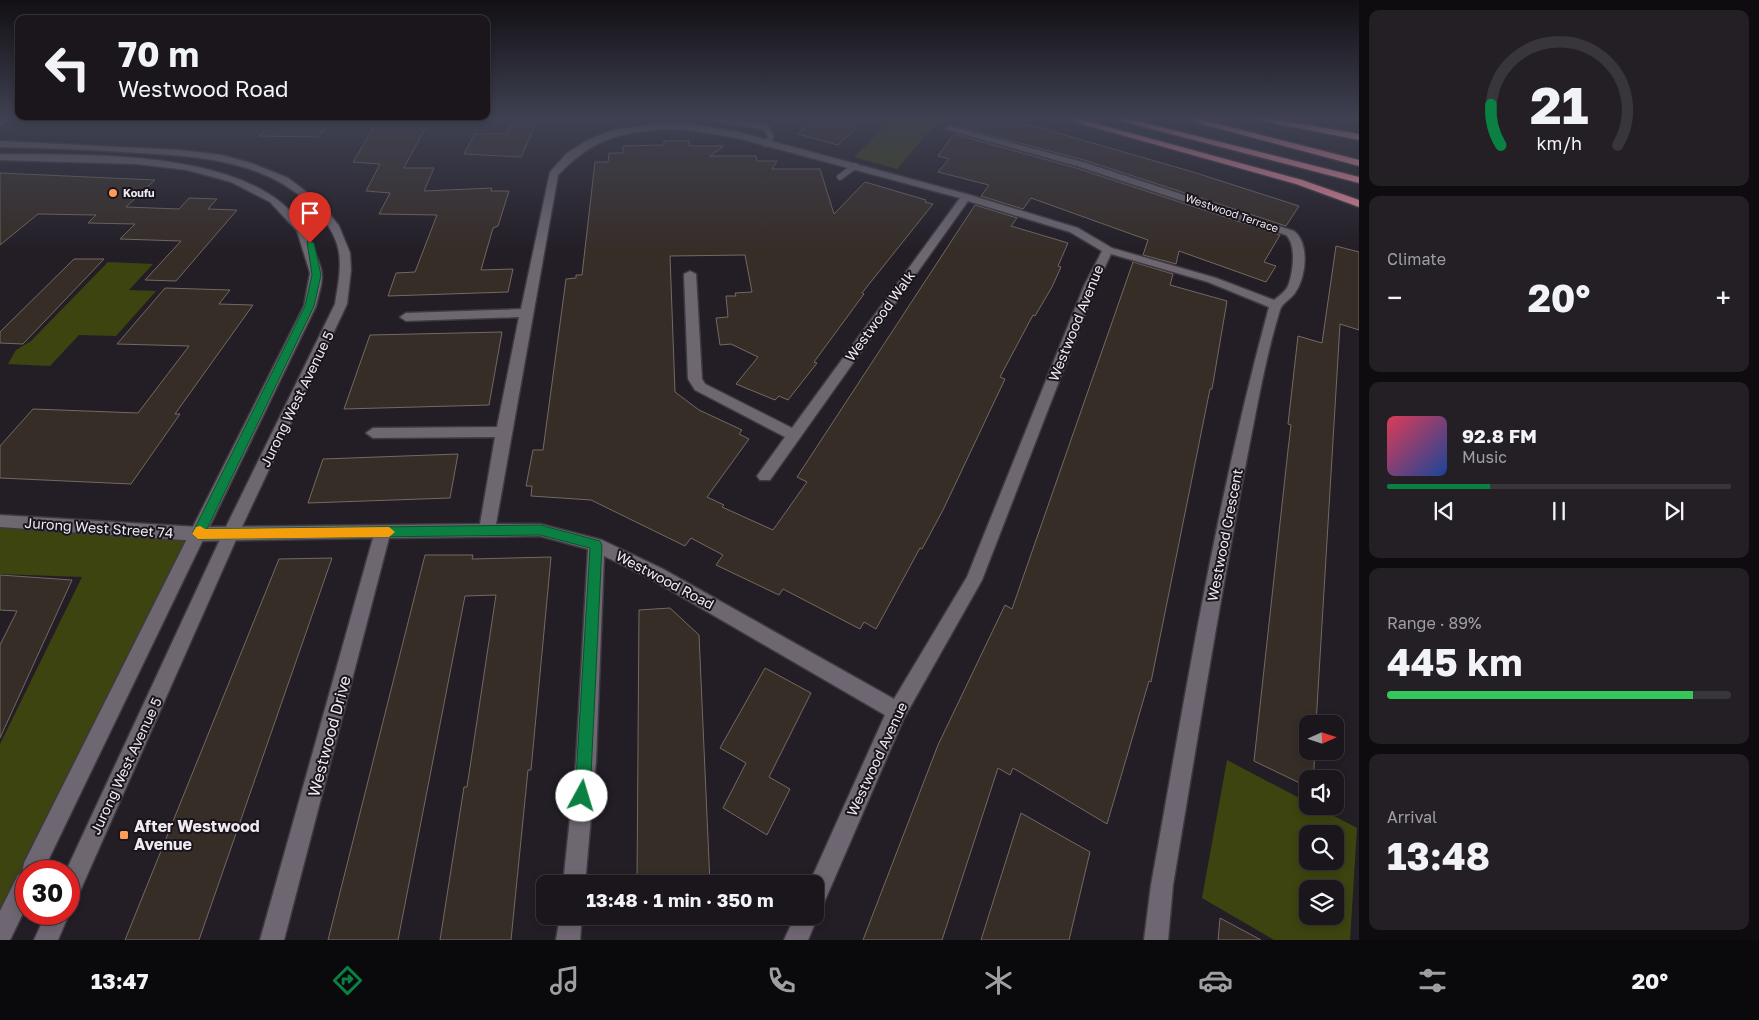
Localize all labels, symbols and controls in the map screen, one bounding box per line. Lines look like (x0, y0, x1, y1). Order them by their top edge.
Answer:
text: 70 m (118, 33, 199, 75)
icon: left (35, 35, 100, 100)
text: 21 (1530, 73, 1588, 135)
text: Westwood Road (118, 75, 289, 102)
text: km/h (1536, 132, 1582, 154)
place label: Koufu (123, 186, 154, 199)
marker: Koufu (107, 187, 119, 199)
street label: Westwood Terrace (1184, 190, 1280, 235)
pin (289, 192, 331, 243)
icon: arrive (296, 199, 324, 227)
text: Climate (1387, 249, 1446, 269)
street label: Westwood Avenue (1044, 262, 1107, 383)
street label: Westwood Walk (841, 267, 918, 364)
text: 20° (1528, 275, 1590, 320)
text: − (1387, 281, 1402, 314)
text: + (1716, 281, 1731, 314)
street label: Jurong West Avenue 5 (256, 328, 337, 470)
text: 92.8 FM (1462, 424, 1537, 447)
text: Music (1462, 447, 1507, 467)
street label: Westwood Crescent (1203, 467, 1246, 603)
icon: previous (1430, 497, 1458, 525)
icon: pause (1545, 497, 1573, 525)
icon: next (1660, 497, 1688, 525)
street label: Jurong West Street 74 (24, 514, 174, 541)
street label: Westwood Road (613, 547, 717, 613)
text: Range · 89% (1387, 613, 1481, 633)
text: 445 km (1387, 639, 1522, 684)
street label: Westwood Drive (303, 673, 355, 799)
street label: Jurong West Avenue 5 (86, 695, 165, 837)
street label: Westwood Avenue (843, 699, 910, 818)
north arrow (1299, 715, 1344, 760)
map controls (1299, 715, 1344, 925)
position arrow (555, 769, 607, 821)
button: sound (1299, 770, 1344, 815)
text: Arrival (1387, 807, 1437, 827)
place label: After Westwood Avenue (134, 816, 260, 854)
button: search (1299, 825, 1344, 870)
marker: After Westwood Avenue (118, 829, 130, 841)
text: 13:48 (1387, 833, 1490, 878)
speed limit sign: 30 (15, 860, 80, 925)
button: layers (1299, 880, 1344, 925)
text: 13:48 · 1 min · 350 m (586, 888, 774, 911)
icon: directions (330, 963, 365, 998)
icon: music (547, 963, 582, 998)
icon: phone (764, 963, 799, 998)
icon: climate (981, 963, 1016, 998)
icon: car (1198, 963, 1233, 998)
icon: filters (1415, 963, 1450, 998)
text: 13:47 (91, 967, 148, 994)
text: 20° (1632, 967, 1668, 994)

